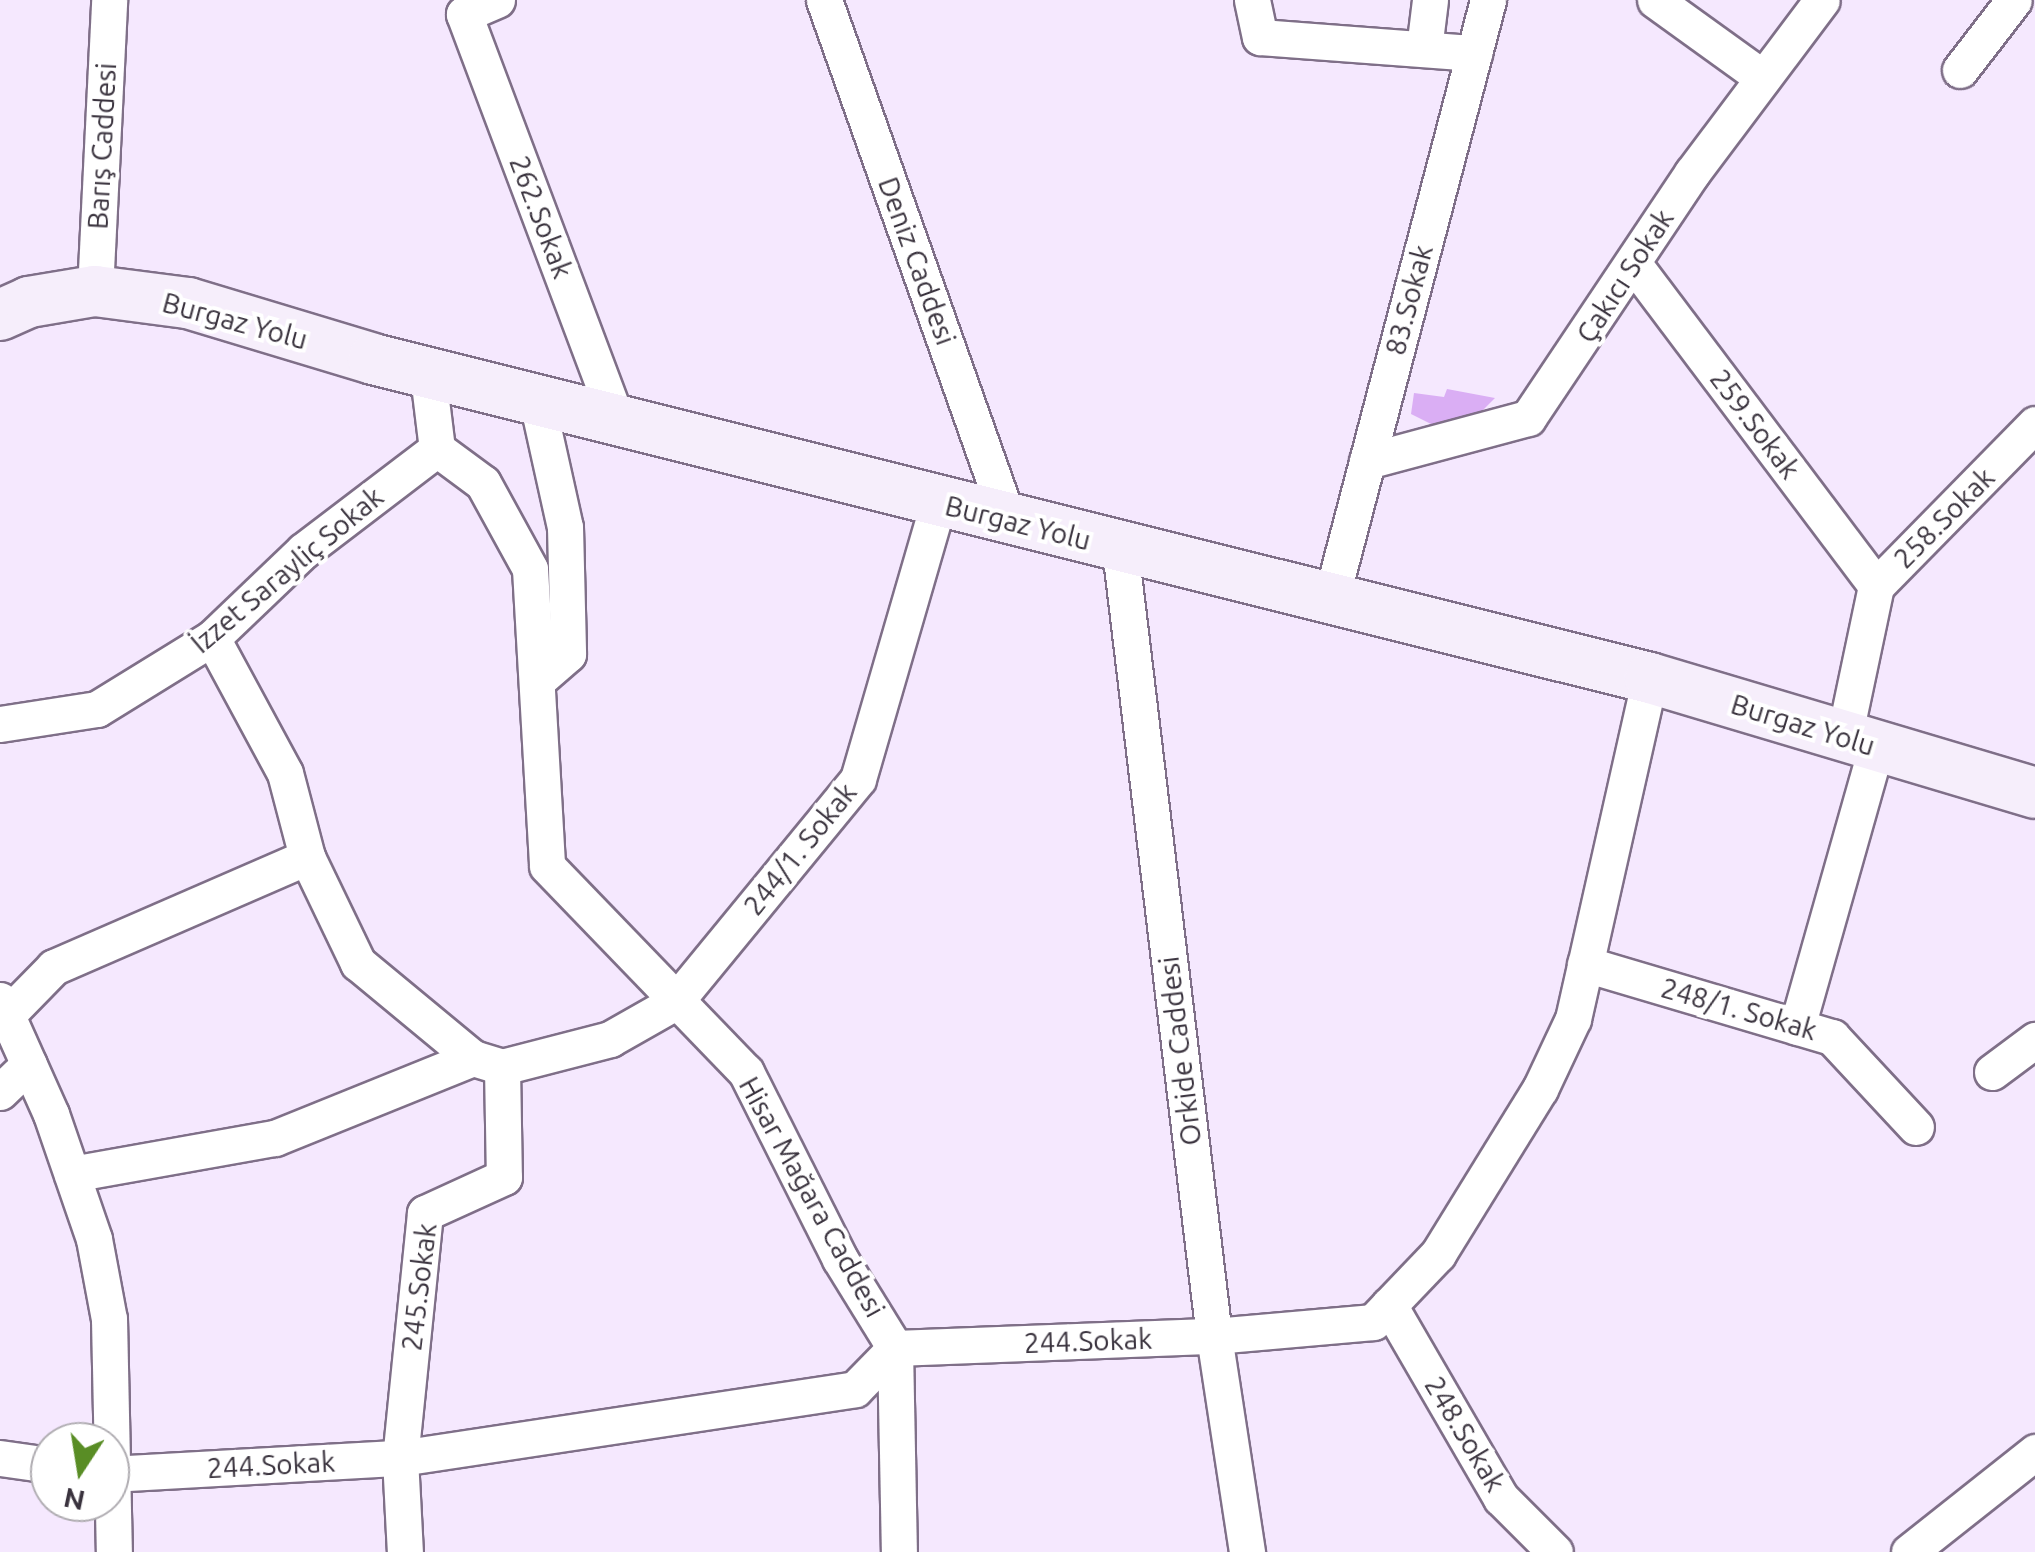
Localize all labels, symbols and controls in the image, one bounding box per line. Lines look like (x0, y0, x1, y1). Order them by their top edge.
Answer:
street label: Barış Caddesi (81, 62, 123, 230)
street label: 262.Sokak (502, 151, 580, 283)
street label: Deniz Caddesi (871, 173, 963, 349)
street label: Çakıcı Sokak (1569, 203, 1681, 349)
street label: 83.Sokak (1378, 241, 1440, 359)
street label: Burgaz Yolu (159, 286, 311, 356)
street label: 259.Sokak (1703, 363, 1807, 485)
street label: 258.Sokak (1887, 461, 2001, 575)
street label: İzzet Sarayliç Sokak (184, 480, 390, 660)
street label: Burgaz Yolu (942, 489, 1094, 557)
street label: Burgaz Yolu (1727, 687, 1879, 763)
street label: 244/1. Sokak (736, 776, 864, 922)
street label: Orkide Caddesi (1152, 955, 1208, 1147)
street label: 248/1. Sokak (1657, 971, 1821, 1047)
street label: Hisar Mağara Caddesi (732, 1071, 892, 1323)
street label: 245.Sokak (395, 1221, 443, 1353)
street label: 244.Sokak (1023, 1322, 1153, 1360)
street label: 248.Sokak (1418, 1370, 1512, 1498)
north arrow (30, 1422, 130, 1522)
street label: 244.Sokak (206, 1445, 336, 1485)
text: N (61, 1483, 88, 1517)

